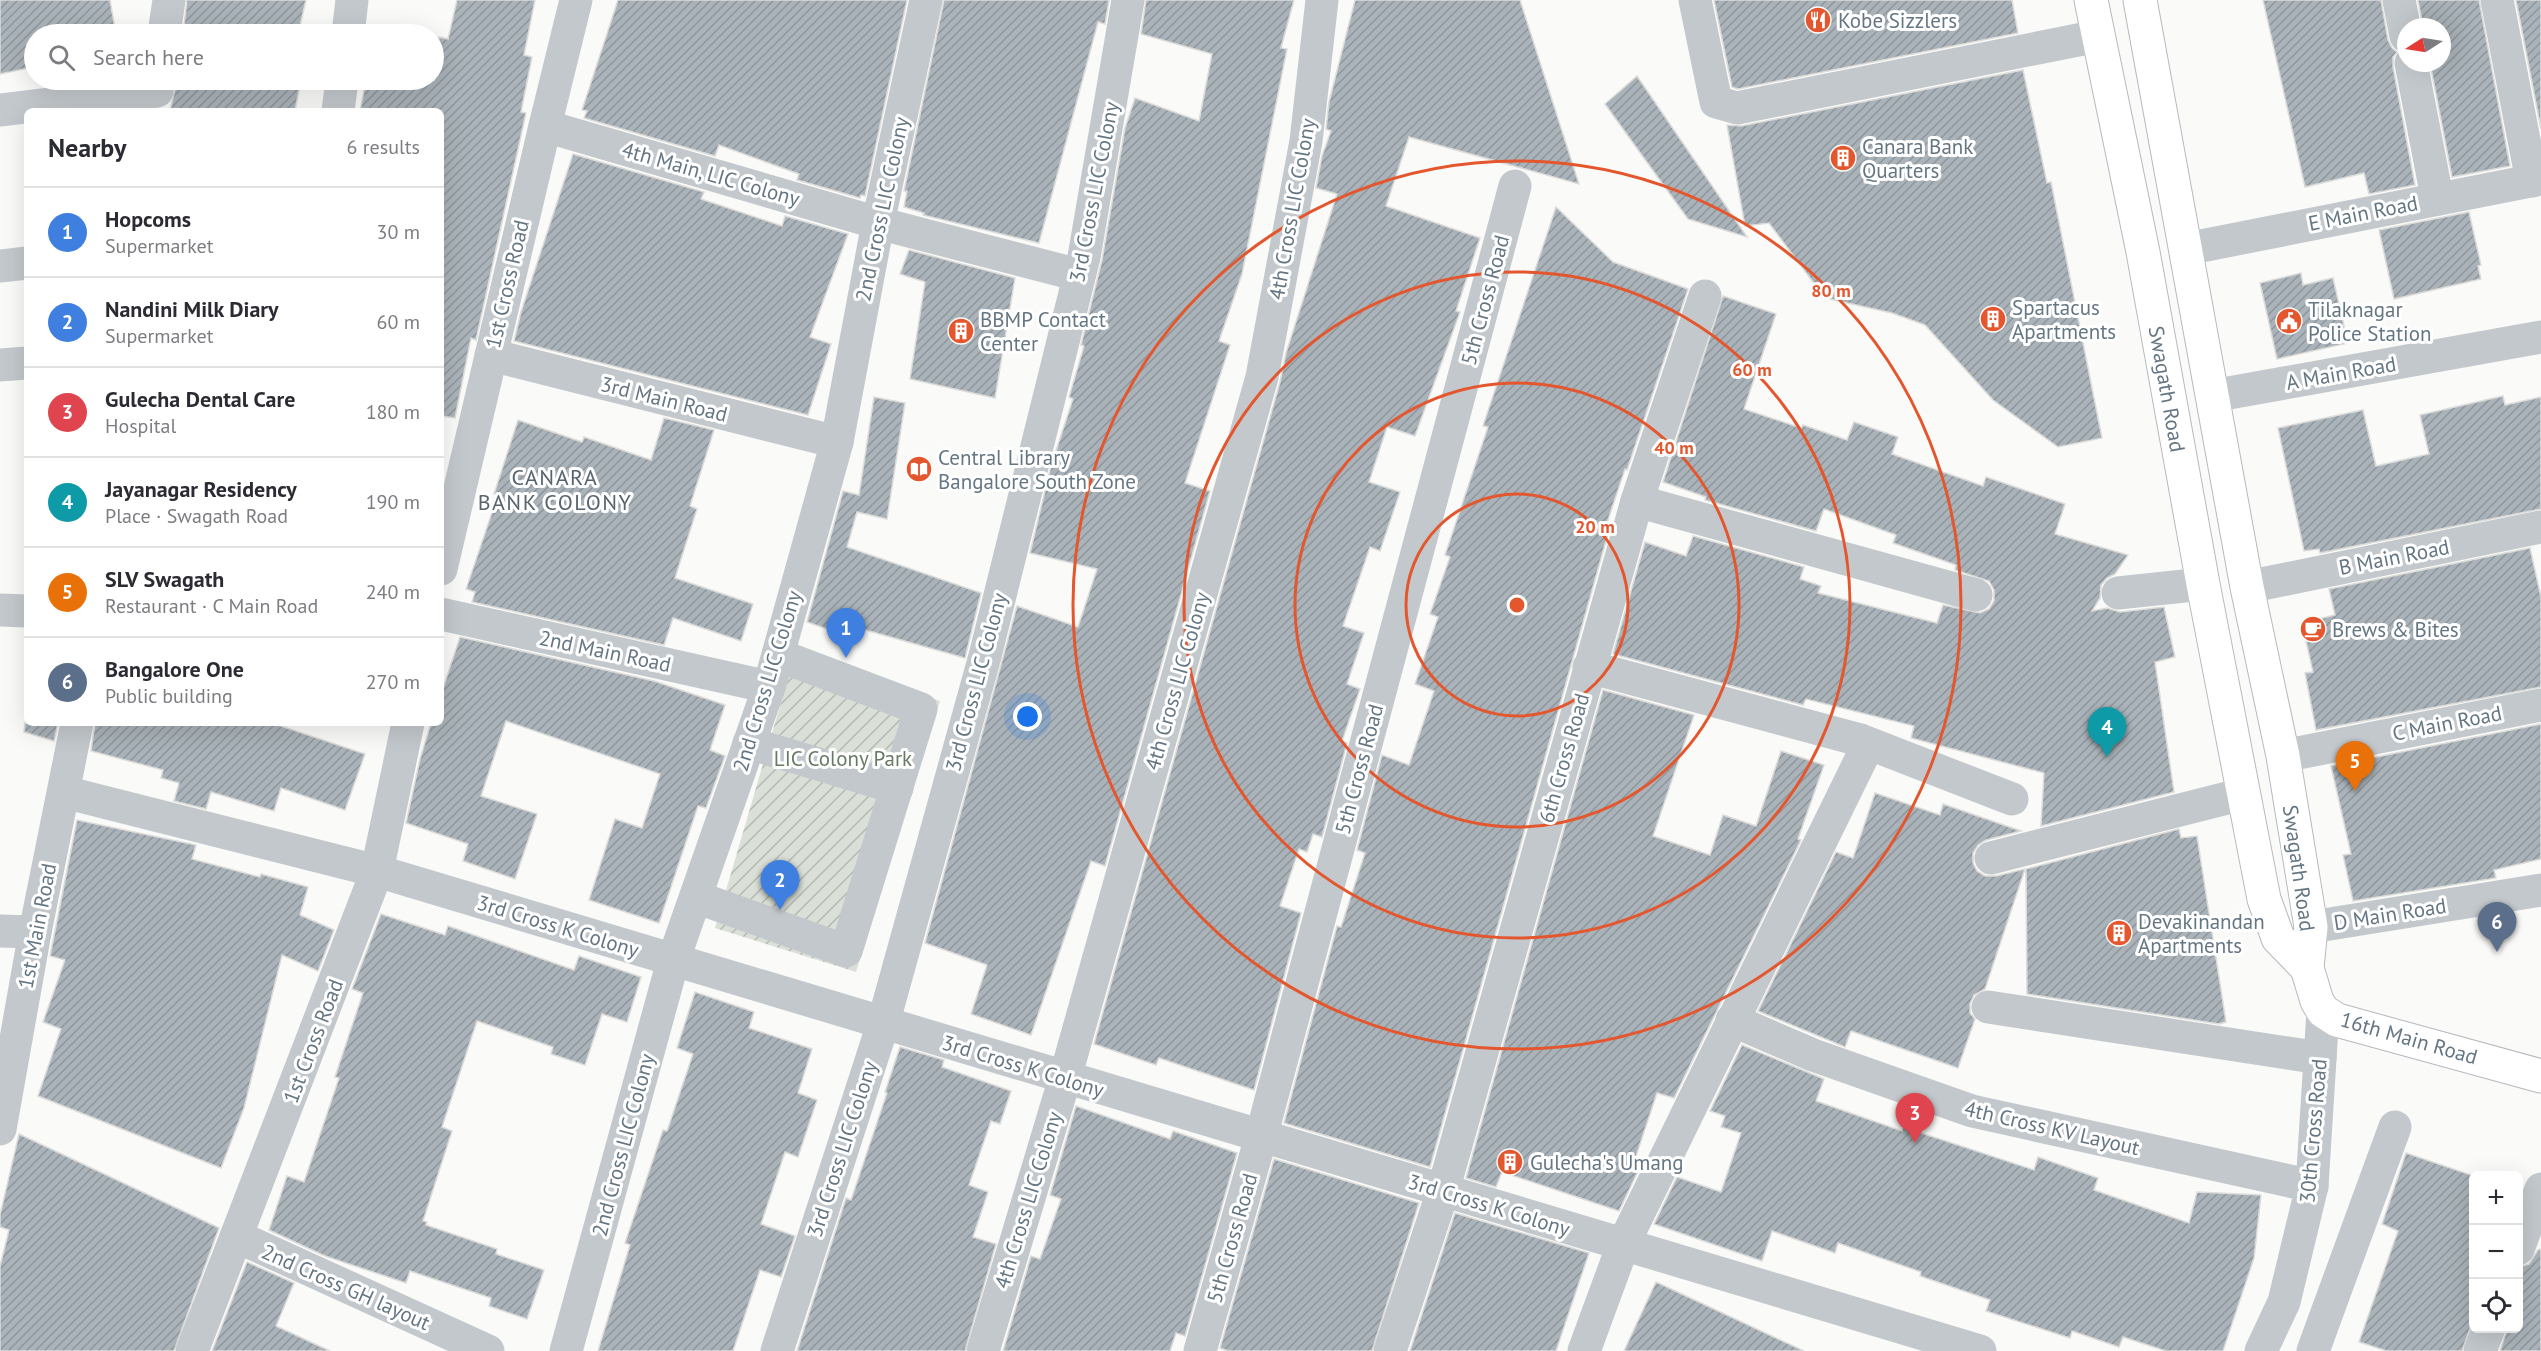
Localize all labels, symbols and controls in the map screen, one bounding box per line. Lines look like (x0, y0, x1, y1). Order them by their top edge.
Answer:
restaurant icon: Kobe Sizzlers (1803, 5, 1833, 35)
place label: Kobe Sizzlers (1838, 7, 1957, 34)
north arrow (2397, 18, 2451, 72)
search box (24, 24, 444, 90)
icon: search (45, 41, 78, 74)
text: Search here (93, 43, 204, 71)
street label: 3rd Cross LIC Colony (1063, 99, 1125, 285)
street label: 2nd Cross LIC Colony (849, 114, 915, 304)
street label: 4th Cross LIC Colony (1263, 116, 1321, 302)
text: Nearby (48, 131, 126, 164)
place label: Canara Bank Quarters (1862, 133, 1973, 184)
text: 6 results (347, 134, 420, 160)
street label: 4th Main, LIC Colony (619, 136, 803, 212)
building icon: Canara Bank Quarters (1828, 143, 1858, 173)
street label: E Main Road (2306, 189, 2420, 237)
text: Hopcoms (105, 205, 191, 233)
street label: 1st Cross Road (479, 217, 535, 351)
text: 1 (62, 219, 73, 245)
text: 30 m (377, 219, 420, 245)
street label: 5th Cross Road (1455, 232, 1515, 368)
text: Supermarket (105, 233, 213, 259)
text: 80 m (1811, 279, 1851, 302)
place label: Spartacus Apartments (2012, 294, 2116, 345)
text: Nandini Milk Diary (105, 295, 279, 323)
place label: Tilaknagar Police Station (2308, 296, 2431, 347)
building icon: Spartacus Apartments (1978, 304, 2008, 334)
place label: BBMP Contact Center (980, 306, 1106, 357)
public building icon: Tilaknagar Police Station (2274, 306, 2304, 336)
text: 2 (62, 309, 73, 335)
text: 60 m (377, 309, 420, 335)
building icon: BBMP Contact Center (946, 316, 976, 346)
text: Supermarket (105, 323, 213, 349)
street label: Swagath Road (2143, 324, 2191, 454)
street label: A Main Road (2284, 350, 2398, 396)
text: 60 m (1732, 358, 1772, 381)
street label: 3rd Main Road (598, 370, 730, 428)
text: Gulecha Dental Care (105, 385, 295, 413)
text: 3 (62, 399, 73, 425)
text: 180 m (366, 399, 420, 425)
text: Hospital (105, 413, 176, 439)
text: 40 m (1654, 436, 1694, 459)
place label: Central Library Bangalore South Zone (938, 444, 1136, 495)
library icon: Central Library Bangalore South Zone (904, 454, 934, 484)
district label: CANARA BANK COLONY (478, 463, 632, 516)
text: Jayanagar Residency (105, 475, 297, 503)
text: 4 (62, 489, 73, 515)
text: 190 m (366, 489, 420, 515)
text: Place · Swagath Road (105, 503, 288, 529)
text: 20 m (1575, 515, 1615, 538)
street label: B Main Road (2336, 533, 2452, 581)
text: SLV Swagath (105, 565, 224, 593)
text: 5 (62, 579, 73, 605)
text: 240 m (366, 579, 420, 605)
street label: 2nd Cross LIC Colony (727, 587, 807, 775)
street label: 4th Cross LIC Colony (1139, 589, 1215, 773)
street label: 3rd Cross LIC Colony (939, 590, 1013, 774)
text: Restaurant · C Main Road (105, 593, 318, 619)
centre of rings (1507, 595, 1527, 615)
pin: 1 (826, 608, 866, 658)
cafe icon: Brews & Bites (2298, 614, 2328, 644)
place label: Brews & Bites (2332, 616, 2459, 643)
street label: 2nd Main Road (537, 624, 673, 678)
text: Bangalore One (105, 655, 244, 683)
text: 6 (62, 669, 73, 695)
text: 270 m (366, 669, 420, 695)
text: Public building (105, 683, 233, 709)
street label: 6th Cross Road (1533, 690, 1595, 826)
street label: C Main Road (2390, 699, 2504, 747)
street label: 5th Cross Road (1329, 701, 1389, 837)
your location (1013, 702, 1042, 731)
pin: 4 (2088, 708, 2126, 757)
pin: 5 (2336, 742, 2374, 791)
park label: LIC Colony Park (774, 745, 912, 772)
street label: Swagath Road (2277, 803, 2321, 933)
pin: 2 (760, 860, 800, 910)
street label: 1st Main Road (12, 861, 62, 991)
street label: 3rd Cross K Colony (474, 889, 642, 963)
street label: D Main Road (2332, 892, 2448, 936)
pin: 6 (2478, 902, 2516, 952)
place label: Devakinandan Apartments (2138, 908, 2265, 959)
building icon: Devakinandan Apartments (2104, 918, 2134, 948)
street label: 1st Cross Road (277, 975, 349, 1107)
street label: 16th Main Road (2337, 1006, 2481, 1070)
street label: 3rd Cross K Colony (939, 1029, 1107, 1103)
street label: 2nd Cross LIC Colony (586, 1050, 660, 1239)
street label: 3rd Cross LIC Colony (801, 1057, 883, 1241)
street label: 30th Cross Road (2293, 1058, 2333, 1204)
pin: 3 (1896, 1094, 1934, 1143)
street label: 4th Cross KV Layout (1962, 1095, 2142, 1161)
street label: 4th Cross LIC Colony (988, 1108, 1068, 1292)
building icon: Gulecha's Umang (1495, 1147, 1525, 1177)
place label: Gulecha's Umang (1530, 1149, 1684, 1176)
street label: 3rd Cross K Colony (1405, 1168, 1573, 1242)
street label: 5th Cross Road (1201, 1170, 1263, 1306)
map controls (2469, 1171, 2523, 1333)
button: + (2469, 1171, 2523, 1225)
button: − (2469, 1225, 2523, 1279)
street label: 2nd Cross GH layout (258, 1238, 434, 1336)
button: locate (2469, 1279, 2523, 1333)

